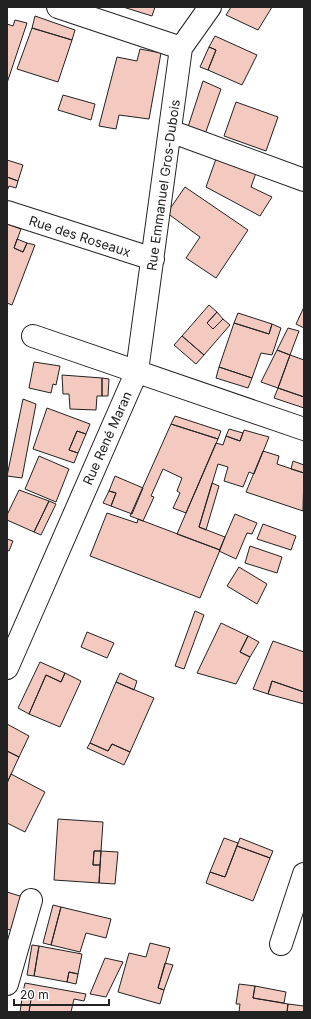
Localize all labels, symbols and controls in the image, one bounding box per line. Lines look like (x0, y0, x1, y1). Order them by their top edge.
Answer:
street label: Rue Emmanuel Gros-Dubois (143, 98, 183, 272)
street label: Rue des Roseaux (27, 212, 133, 260)
street label: Rue René Maran (79, 389, 135, 487)
scale bar (14, 981, 109, 1007)
text: 20 m (20, 987, 49, 1002)

